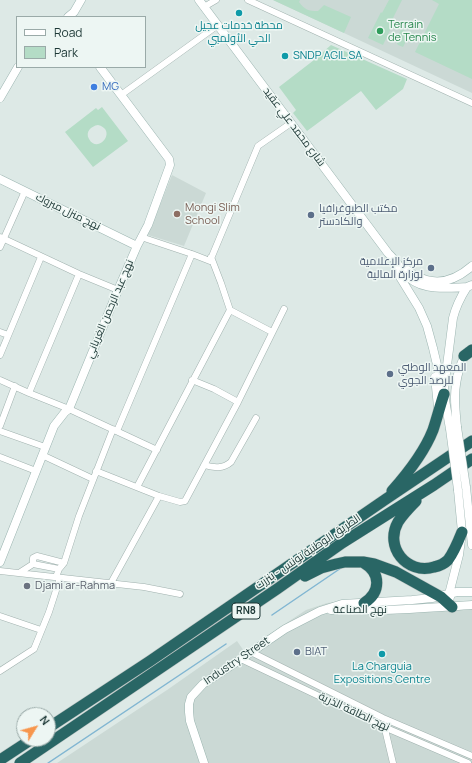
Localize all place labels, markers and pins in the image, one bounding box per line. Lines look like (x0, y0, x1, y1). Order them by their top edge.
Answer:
marker: محطة خدمات عجيل الحي الأولمبي (234, 8, 244, 18)
place label: Terrain de Tennis (388, 18, 437, 44)
place label: محطة خدمات عجيل الحي الأولمبي (195, 19, 283, 45)
marker: Terrain de Tennis (375, 26, 385, 36)
place label: SNDP AGIL SA (293, 49, 362, 63)
marker: SNDP AGIL SA (280, 51, 290, 61)
place label: MG (102, 80, 119, 94)
marker: MG (89, 82, 99, 92)
place label: Mongi Slim School (185, 201, 240, 227)
place label: مكتب الطبوغرافيا والكادستر (319, 202, 397, 228)
marker: Mongi Slim School (172, 209, 182, 219)
marker: مكتب الطبوغرافيا والكادستر (306, 210, 316, 220)
place label: مركز الإعلامية لوزارة المالية (360, 255, 423, 281)
marker: مركز الإعلامية لوزارة المالية (426, 263, 436, 273)
place label: المعهد الوطني للرصد الجوي (398, 361, 466, 387)
marker: المعهد الوطني للرصد الجوي (385, 369, 395, 379)
place label: Djami ar-Rahma (35, 579, 115, 593)
marker: Djami ar-Rahma (22, 581, 32, 591)
place label: BIAT (305, 645, 327, 659)
marker: BIAT (292, 647, 302, 657)
marker: La Charguia Expositions Centre (377, 649, 387, 659)
place label: La Charguia Expositions Centre (334, 660, 430, 686)

